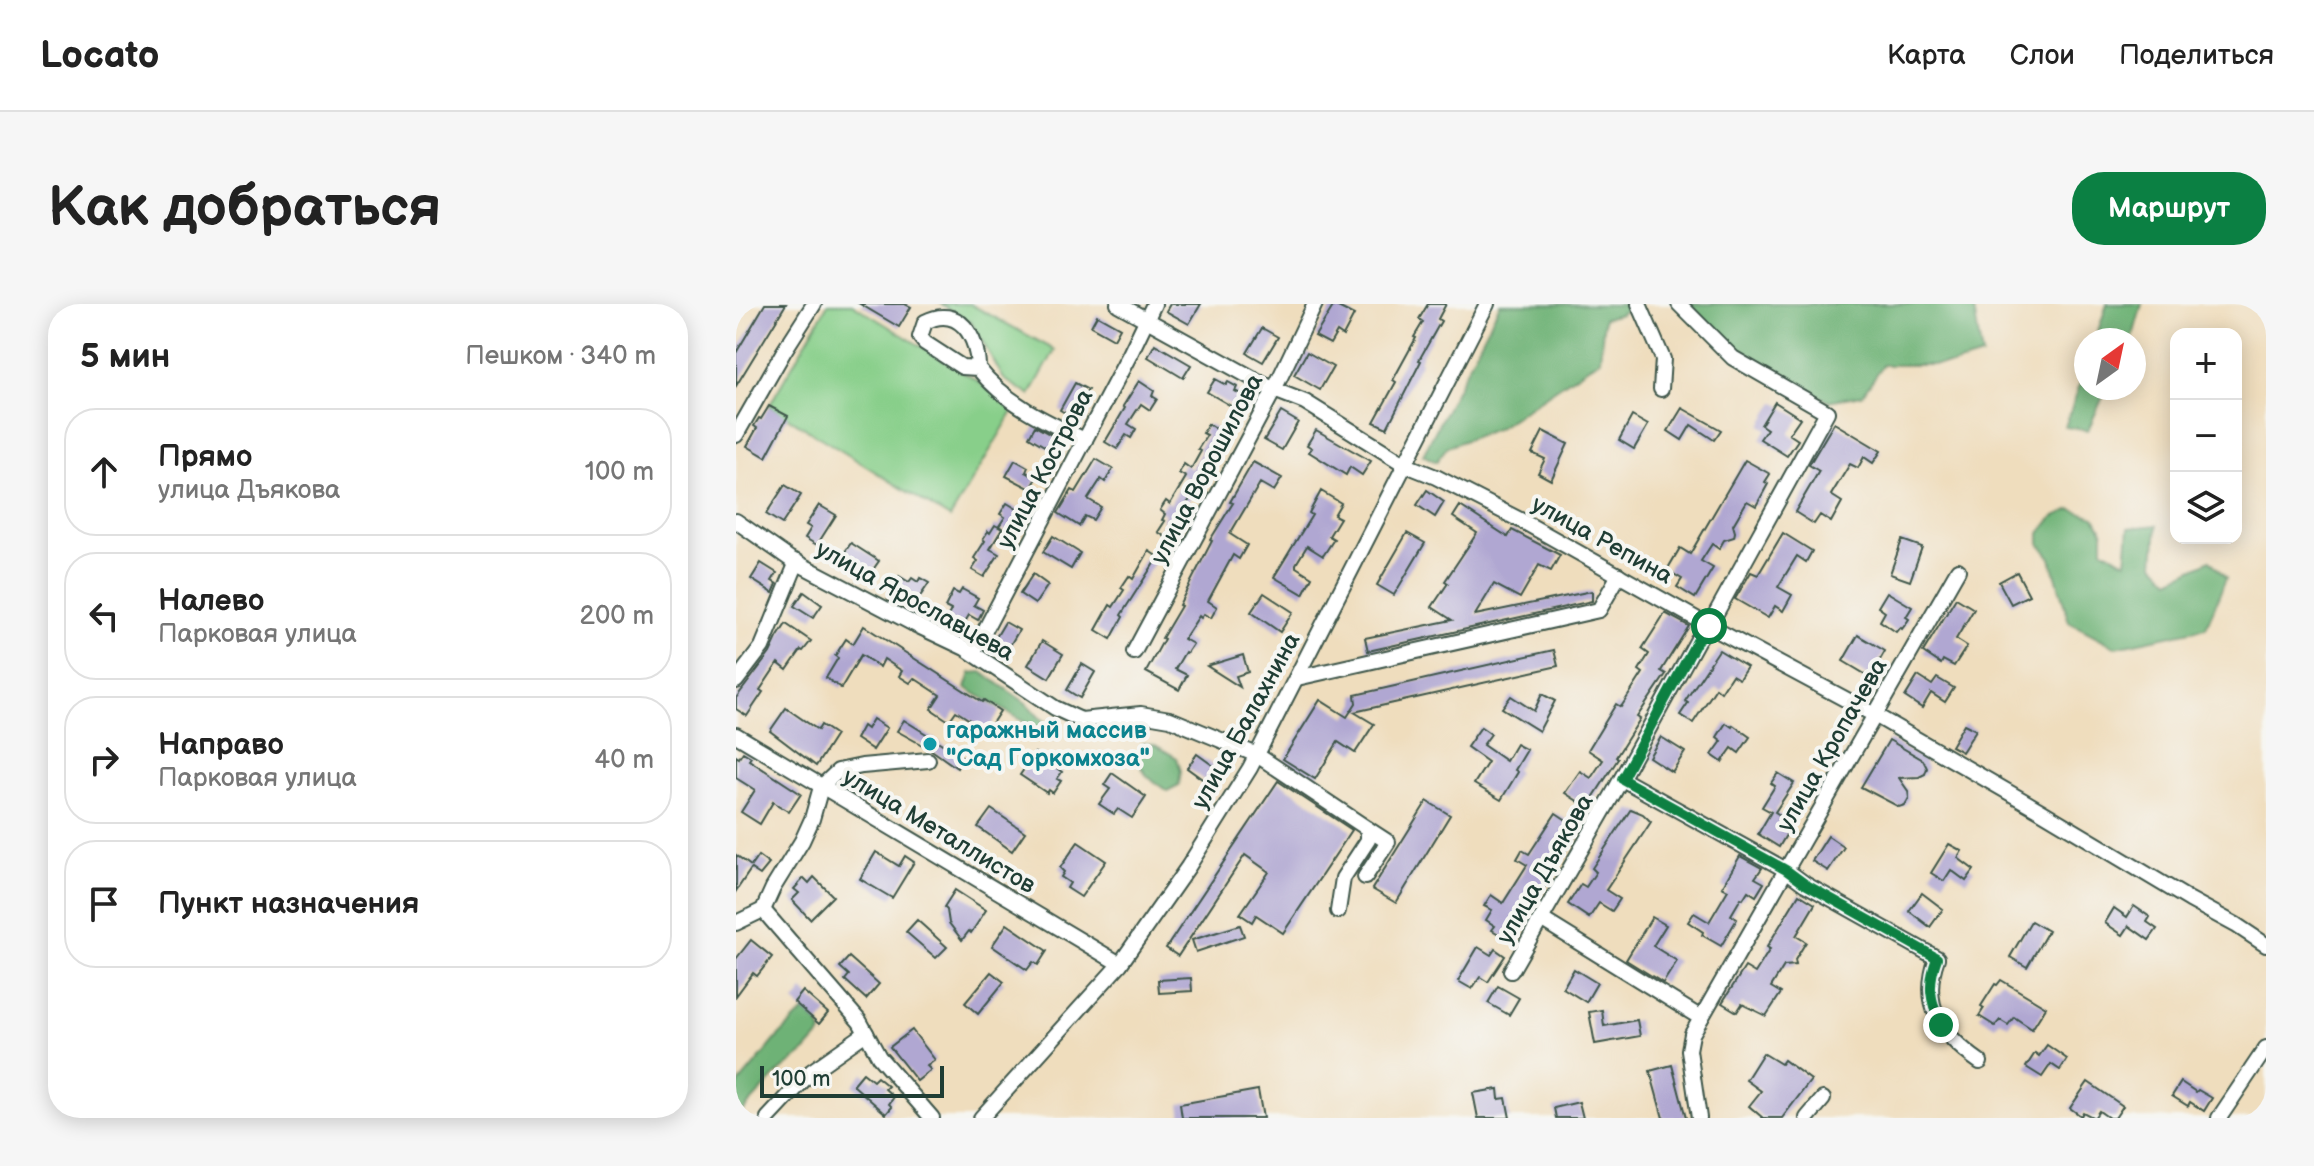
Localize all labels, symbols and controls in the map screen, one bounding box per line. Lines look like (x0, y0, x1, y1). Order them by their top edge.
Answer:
text: Locato (40, 33, 159, 78)
text: Карта (1887, 39, 1966, 72)
text: Слои (2010, 39, 2075, 72)
text: Поделиться (2119, 39, 2274, 72)
button: Маршрут (2072, 172, 2266, 245)
text: Как добраться (48, 175, 441, 242)
north arrow (2074, 328, 2146, 400)
map controls (2170, 328, 2242, 544)
button: + (2170, 328, 2242, 400)
text: 5 мин (80, 336, 170, 377)
text: Пешком · 340 m (465, 341, 656, 372)
street label: улица Ворошилова (1145, 369, 1269, 569)
street label: улица Кострова (991, 384, 1099, 554)
button: − (2170, 400, 2242, 472)
text: Прямо (158, 439, 252, 475)
icon: ahead (82, 450, 126, 494)
text: 100 m (585, 457, 654, 488)
button: layers (2170, 472, 2242, 544)
text: улица Дъякова (158, 475, 340, 506)
street label: улица Репина (1527, 489, 1677, 591)
street label: улица Ярославцева (811, 534, 1019, 668)
text: Налево (158, 583, 264, 619)
icon: left (82, 594, 126, 638)
text: 200 m (580, 601, 654, 632)
route start (1691, 608, 1727, 644)
text: Парковая улица (158, 619, 357, 650)
street label: улица Балахнина (1186, 628, 1306, 814)
street label: улица Кропачева (1771, 653, 1893, 837)
place label: гаражный массив "Сад Горкомхоза" (946, 716, 1150, 773)
text: Направо (158, 727, 284, 763)
marker: гаражный массив "Сад Горкомхоза" (921, 735, 939, 753)
icon: right (82, 738, 126, 782)
text: 40 m (594, 745, 654, 776)
street label: улица Металлистов (838, 762, 1041, 900)
text: Парковая улица (158, 763, 357, 794)
street label: улица Дъякова (1490, 789, 1600, 949)
icon: arrive (82, 882, 126, 926)
text: Пункт назначения (158, 886, 419, 922)
route end (1923, 1007, 1959, 1043)
scale bar (760, 1062, 944, 1098)
text: 100 m (772, 1066, 831, 1093)

